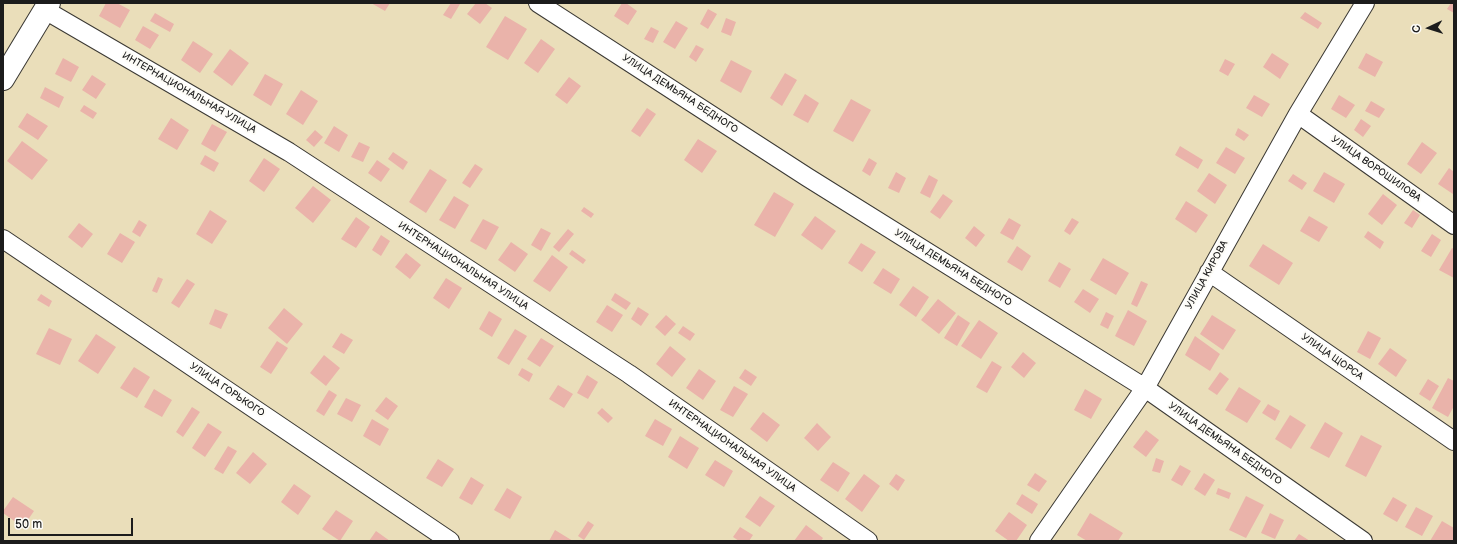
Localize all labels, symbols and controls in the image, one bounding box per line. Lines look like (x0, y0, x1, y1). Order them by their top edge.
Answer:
north arrow (1409, 8, 1449, 48)
text: С (1410, 25, 1423, 33)
street label: ИНТЕРНАЦИОНАЛЬНАЯ УЛИЦА (120, 50, 258, 136)
street label: УЛИЦА ДЕМЬЯНА БЕДНОГО (620, 52, 740, 136)
street label: УЛИЦА ВОРОШИЛОВА (1329, 133, 1423, 205)
street label: ИНТЕРНАЦИОНАЛЬНАЯ УЛИЦА (396, 219, 530, 313)
street label: УЛИЦА ДЕМЬЯНА БЕДНОГО (892, 227, 1014, 309)
street label: УЛИЦА КИРОВА (1183, 239, 1231, 311)
street label: УЛИЦА ЩОРСА (1299, 331, 1365, 383)
street label: УЛИЦА ГОРЬКОГО (187, 361, 267, 419)
street label: ИНТЕРНАЦИОНАЛЬНАЯ УЛИЦА (666, 397, 798, 495)
street label: УЛИЦА ДЕМЬЯНА БЕДНОГО (1166, 400, 1284, 488)
scale bar (10, 510, 135, 536)
text: 50 m (15, 517, 42, 532)

